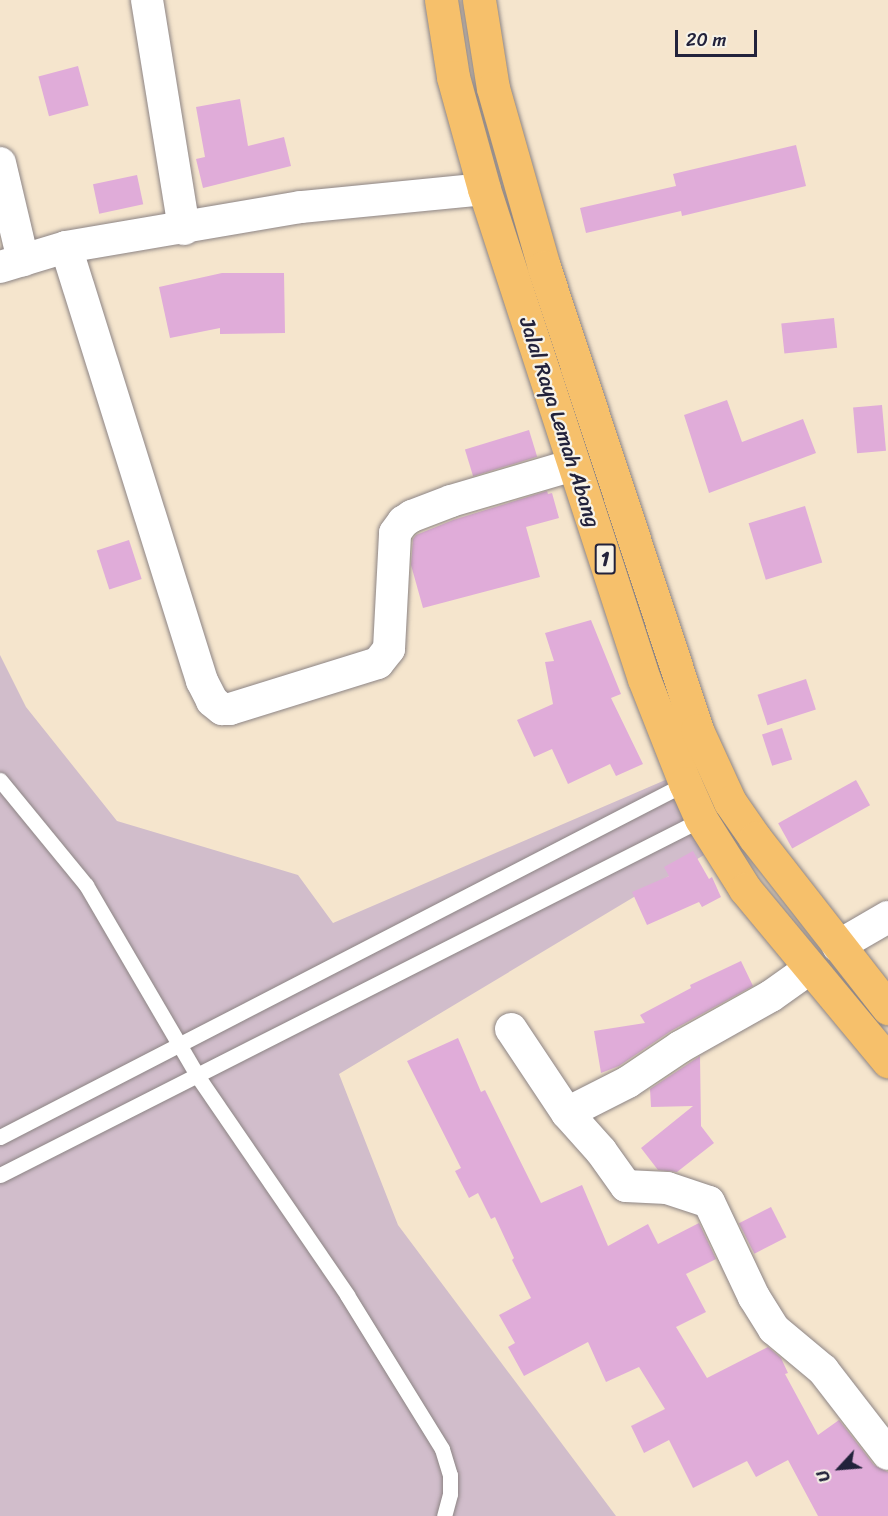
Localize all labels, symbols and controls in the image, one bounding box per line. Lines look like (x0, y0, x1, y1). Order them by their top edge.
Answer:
scale bar (678, 18, 760, 56)
text: 20 m (686, 24, 726, 56)
street label: Jalal Raya Lemah Abang (514, 314, 606, 530)
road number: 1 (594, 542, 616, 576)
north arrow (810, 1438, 870, 1498)
text: U (808, 1465, 839, 1487)

